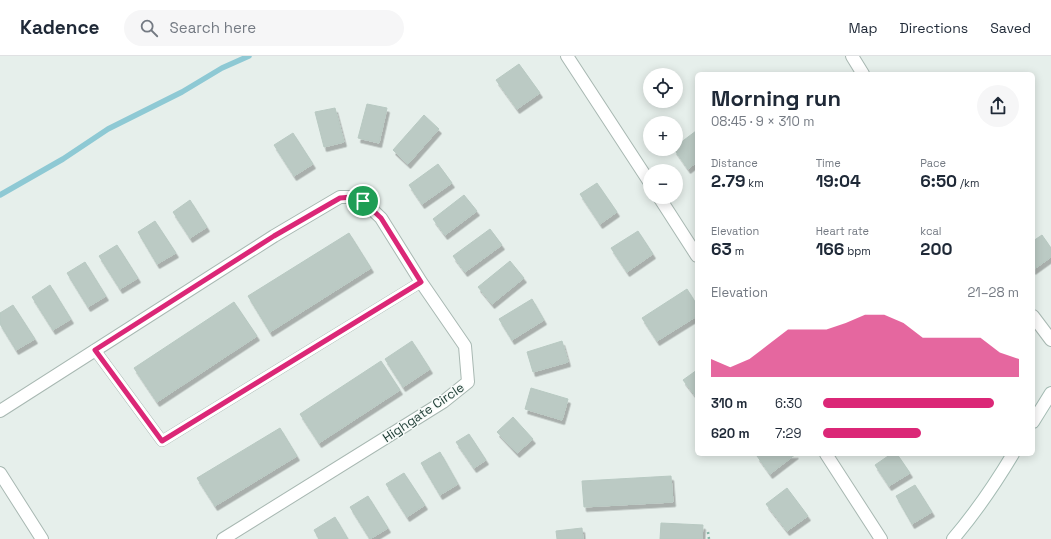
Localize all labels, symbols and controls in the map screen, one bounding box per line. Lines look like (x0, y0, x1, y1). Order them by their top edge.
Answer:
search box (124, 10, 404, 46)
text: Kadence (20, 15, 100, 40)
icon: search (138, 17, 160, 39)
text: Search here (170, 18, 256, 37)
text: Map (848, 19, 878, 37)
text: Directions (900, 19, 968, 37)
text: Saved (990, 19, 1031, 37)
map controls (643, 68, 683, 204)
button: locate (643, 68, 683, 108)
text: Morning run (711, 84, 841, 112)
button: share (977, 85, 1019, 127)
text: 08:45 · 9 × 310 m (711, 113, 814, 130)
button: + (643, 116, 683, 156)
text: Distance (711, 156, 758, 170)
text: Time (816, 156, 841, 170)
text: Pace (920, 156, 946, 170)
button: − (643, 164, 683, 204)
text: 2.79 (711, 170, 746, 192)
text: 19:04 (816, 170, 861, 192)
text: 6:50 (920, 170, 957, 192)
text: km (746, 176, 764, 190)
text: /km (957, 176, 979, 190)
pin (346, 184, 380, 218)
icon: arrive (352, 190, 374, 212)
text: Elevation (711, 224, 759, 238)
text: Heart rate (816, 224, 869, 238)
text: kcal (920, 224, 942, 238)
text: 63 (711, 238, 732, 260)
text: 166 (816, 238, 844, 260)
text: 200 (920, 238, 952, 260)
text: m (732, 244, 744, 258)
text: bpm (844, 244, 871, 258)
text: Elevation (711, 284, 768, 301)
text: 21–28 m (967, 284, 1019, 301)
street label: Highgate Circle (379, 379, 467, 446)
text: 310 m (711, 395, 747, 412)
text: 6:30 (775, 395, 802, 412)
text: 620 m (711, 425, 750, 442)
text: 7:29 (775, 425, 801, 442)

